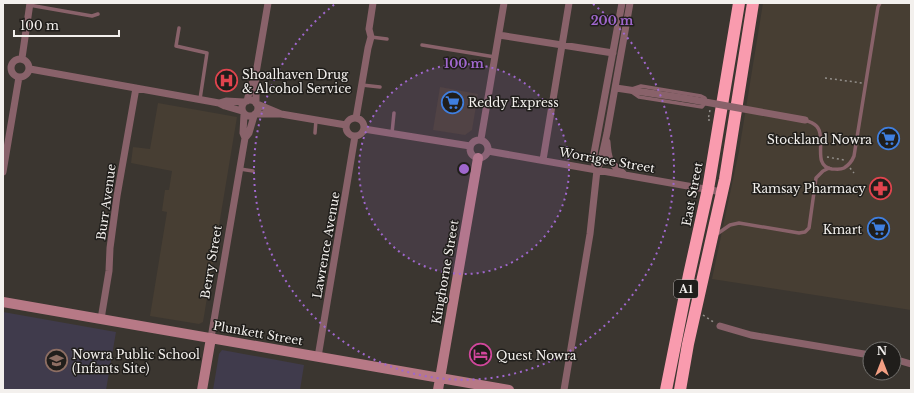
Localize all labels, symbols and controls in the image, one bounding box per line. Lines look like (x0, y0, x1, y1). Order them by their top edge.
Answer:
scale bar (14, 12, 119, 38)
text: 200 m (591, 13, 634, 28)
text: 100 m (20, 18, 59, 33)
text: 100 m (444, 56, 485, 71)
place label: Shoalhaven Drug & Alcohol Service (242, 67, 352, 96)
hospital icon: Shoalhaven Drug & Alcohol Service (214, 68, 240, 94)
supermarket icon: Reddy Express (440, 89, 466, 115)
place label: Reddy Express (468, 95, 559, 110)
supermarket icon: Stockland Nowra (875, 126, 901, 152)
place label: Stockland Nowra (767, 132, 872, 147)
street label: Worrigee Street (557, 144, 657, 176)
street label: East Street (678, 160, 706, 227)
centre of rings (457, 162, 471, 176)
street label: Burr Avenue (93, 163, 119, 241)
pharmacy icon: Ramsay Pharmacy (868, 175, 894, 201)
place label: Ramsay Pharmacy (752, 181, 866, 196)
street label: Lawrence Avenue (309, 190, 343, 300)
supermarket icon: Kmart (865, 216, 891, 242)
street label: Kinghorne Street (428, 218, 462, 325)
place label: Kmart (823, 222, 862, 237)
street label: Berry Street (197, 224, 225, 300)
road number: A1 (674, 280, 698, 298)
street label: Plunkett Street (212, 318, 305, 348)
north arrow (862, 341, 902, 381)
hotel icon: Quest Nowra (468, 342, 494, 368)
text: N (877, 344, 888, 358)
place label: Nowra Public School (Infants Site) (72, 347, 200, 376)
school or university icon: Nowra Public School (Infants Site) (44, 348, 70, 374)
place label: Quest Nowra (496, 348, 577, 363)

